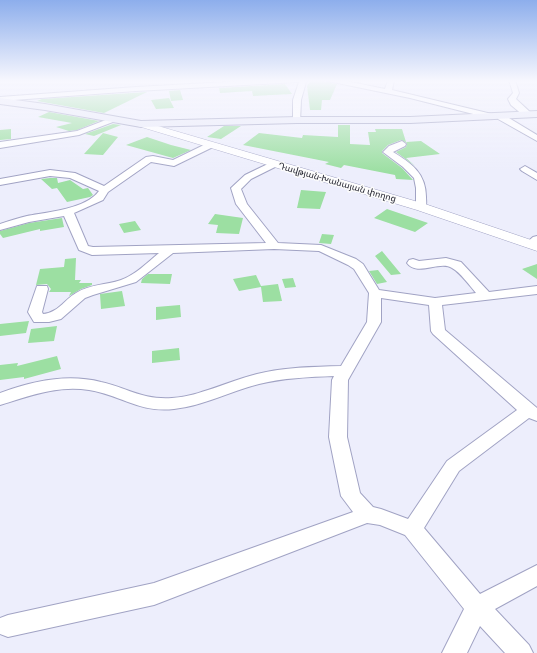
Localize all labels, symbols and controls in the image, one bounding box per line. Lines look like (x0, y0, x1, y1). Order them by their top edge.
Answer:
street label: Դավթյան-Խանայան փողոց (277, 161, 397, 205)

